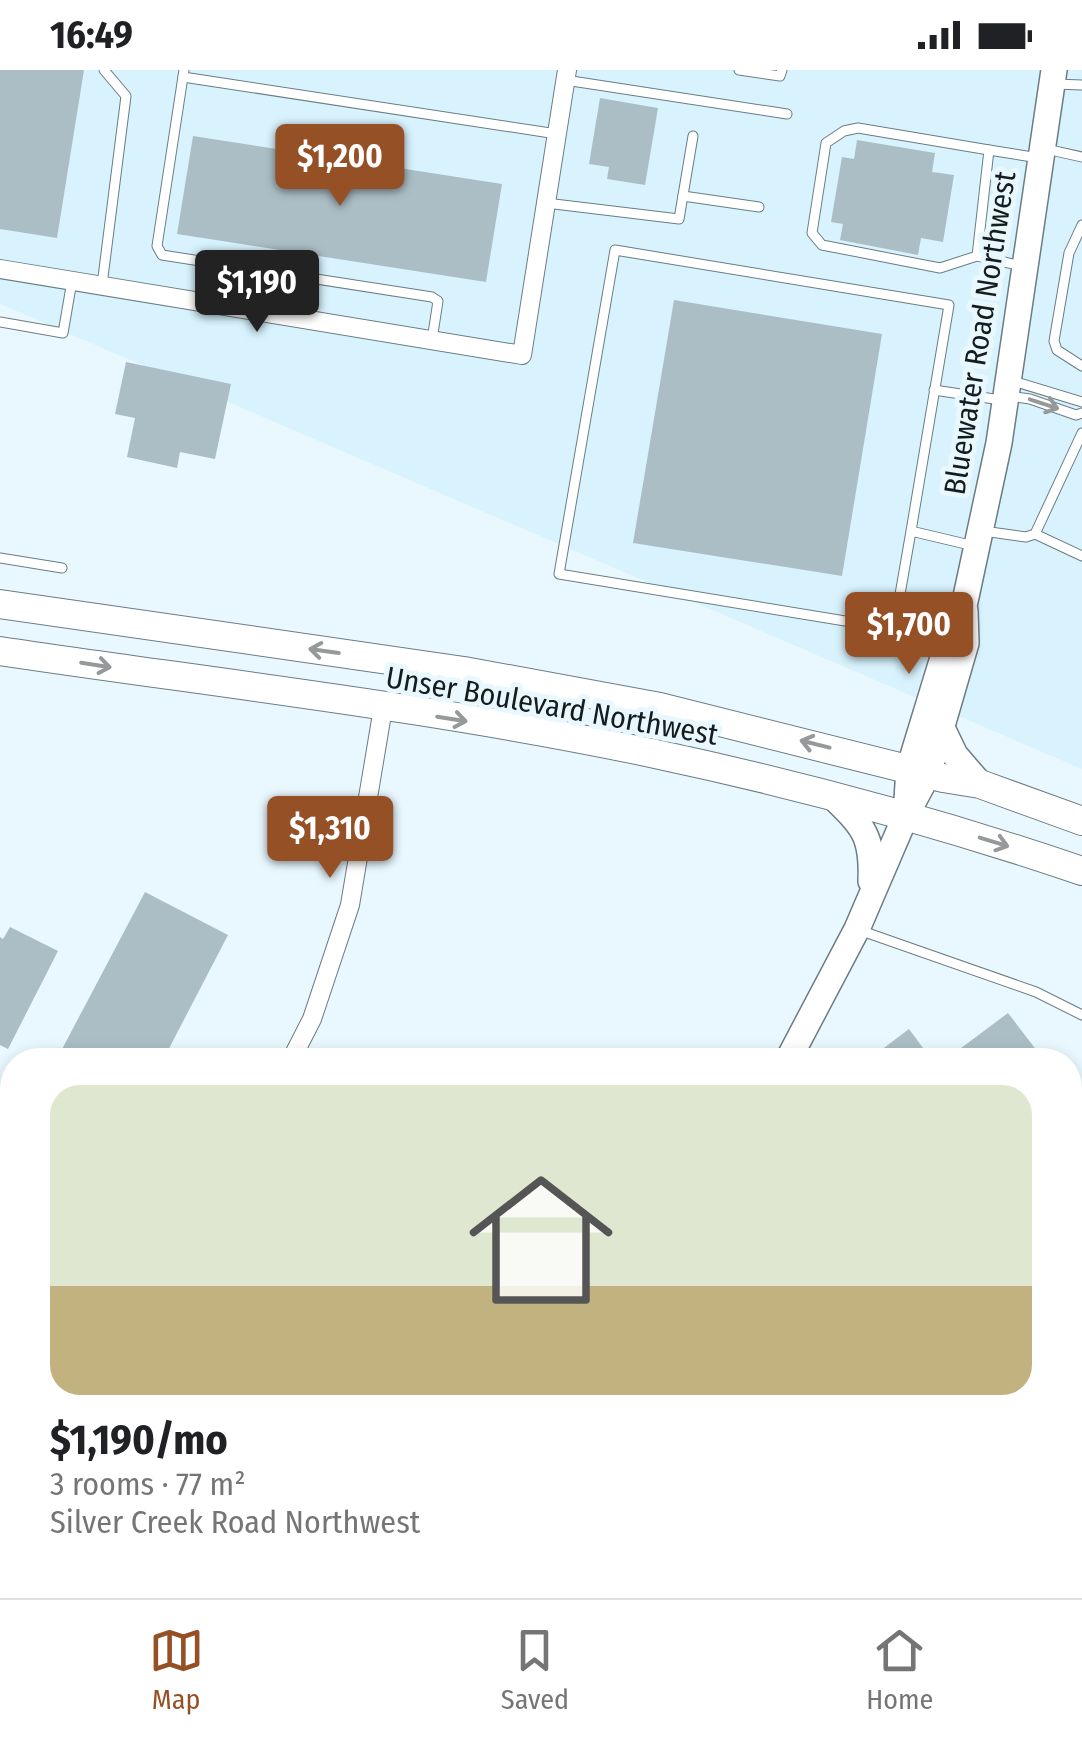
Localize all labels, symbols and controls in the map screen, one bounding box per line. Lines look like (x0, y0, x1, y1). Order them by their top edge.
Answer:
text: 16:49 (50, 12, 133, 58)
pin: $1,200 (259, 124, 421, 209)
text: $1,200 (297, 137, 383, 175)
street label: Bluewater Road Northwest (937, 169, 1023, 497)
pin: $1,190 (176, 250, 338, 335)
text: $1,190 (217, 263, 297, 301)
one-way arrow (1028, 397, 1060, 415)
pin: $1,700 (828, 592, 990, 677)
text: $1,700 (867, 605, 951, 643)
one-way arrow (308, 642, 340, 660)
one-way arrow (80, 657, 112, 675)
street label: Unser Boulevard Northwest (383, 659, 721, 753)
one-way arrow (436, 710, 468, 729)
one-way arrow (800, 733, 831, 752)
pin: $1,310 (249, 796, 411, 881)
text: $1,310 (289, 809, 371, 847)
one-way arrow (978, 834, 1010, 852)
icon: home (451, 1150, 631, 1330)
text: $1,190/mo (50, 1415, 228, 1465)
text: 3 rooms · 77 m² (50, 1465, 246, 1503)
text: Silver Creek Road Northwest (50, 1503, 420, 1541)
tab: Map (149, 1623, 204, 1716)
tab: Saved (501, 1623, 569, 1716)
tab: Home (866, 1623, 933, 1716)

